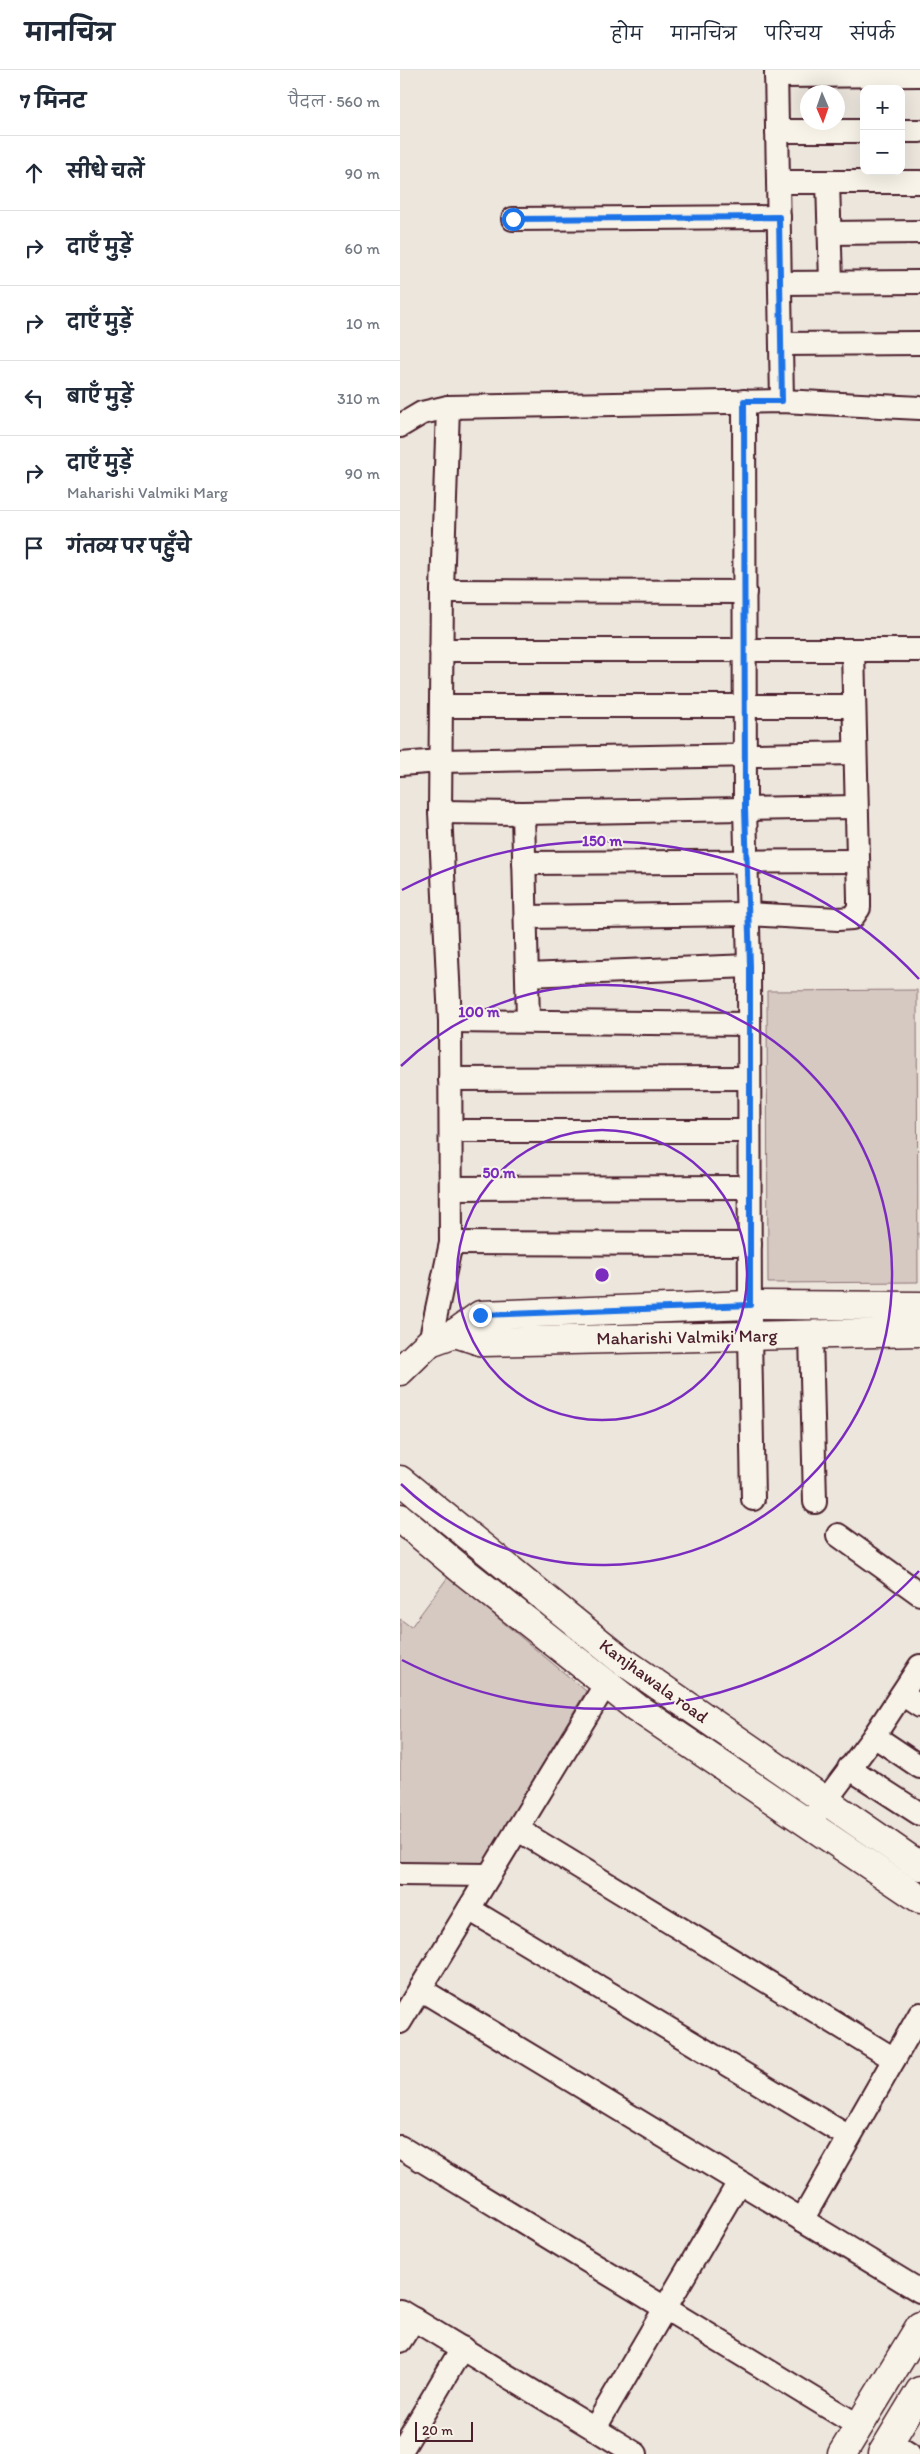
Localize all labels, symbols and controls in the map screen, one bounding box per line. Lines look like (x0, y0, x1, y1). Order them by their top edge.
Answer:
text: मानचित्र (25, 18, 114, 47)
text: होम (611, 23, 643, 45)
text: मानचित्र (671, 23, 737, 45)
text: परिचय (765, 23, 822, 45)
text: संपर्क (850, 23, 895, 45)
north arrow (800, 85, 845, 130)
map controls (860, 85, 905, 175)
button: + (860, 85, 905, 130)
text: 7 मिनट (20, 88, 86, 113)
text: पैदल · 560 m (288, 92, 380, 111)
button: − (860, 130, 905, 175)
icon: ahead (20, 159, 48, 187)
text: सीधे चलें (67, 160, 144, 183)
text: 90 m (345, 164, 380, 183)
route start (502, 208, 525, 231)
icon: right (20, 234, 48, 262)
text: दाएँ मुड़ें (67, 235, 133, 258)
text: 60 m (345, 239, 380, 258)
icon: right (20, 309, 48, 337)
text: दाएँ मुड़ें (67, 310, 133, 333)
text: 10 m (346, 314, 380, 333)
icon: left (20, 384, 48, 412)
text: बाएँ मुड़ें (67, 385, 133, 408)
text: 310 m (337, 389, 380, 408)
text: दाएँ मुड़ें (67, 451, 133, 474)
icon: right (20, 459, 48, 487)
text: 90 m (345, 464, 380, 483)
text: Maharishi Valmiki Marg (67, 483, 228, 502)
icon: arrive (20, 534, 48, 562)
text: गंतव्य पर पहुँचे (67, 535, 191, 558)
text: 150 m (582, 832, 622, 850)
text: 100 m (458, 1003, 500, 1021)
text: 50 m (482, 1164, 516, 1182)
centre of rings (593, 1266, 611, 1284)
route end (469, 1304, 492, 1327)
street label: Maharishi Valmiki Marg (596, 1324, 779, 1350)
street label: Kanjhawala road (595, 1634, 713, 1728)
scale bar (415, 2419, 472, 2442)
text: 20 m (422, 2422, 453, 2439)

